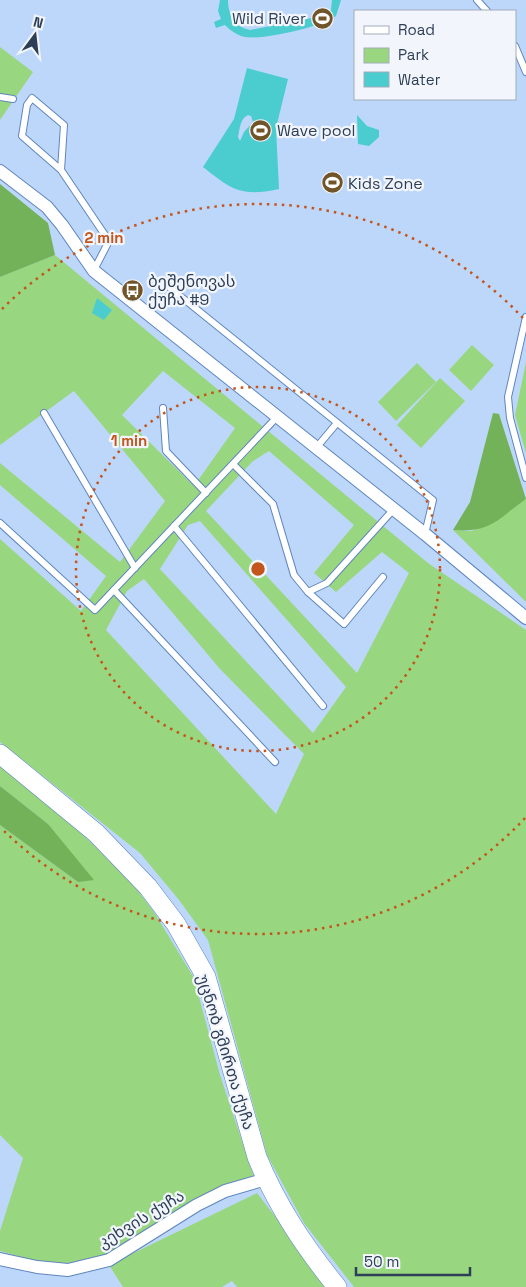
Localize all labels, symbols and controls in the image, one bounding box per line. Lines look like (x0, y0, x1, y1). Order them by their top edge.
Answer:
sports icon: Wild River (310, 6, 334, 30)
place label: Wild River (232, 8, 306, 29)
north arrow (10, 10, 60, 60)
legend (354, 10, 516, 100)
text: N (31, 13, 45, 32)
text: Road (398, 20, 435, 39)
text: Park (398, 45, 429, 64)
text: Water (398, 70, 441, 89)
sports icon: Wave pool (249, 118, 273, 142)
place label: Wave pool (277, 120, 356, 141)
sports icon: Kids Zone (320, 171, 344, 195)
place label: Kids Zone (348, 173, 423, 194)
text: 2 min (85, 228, 123, 247)
place label: ბეშენოვას ქუჩა #9 (148, 271, 235, 310)
bus stop icon: ბეშენოვას ქუჩა #9 (120, 278, 144, 302)
text: 1 min (111, 431, 147, 450)
centre of rings (249, 560, 267, 578)
street label: უცნობ გმირთა ქუჩა (192, 972, 260, 1132)
street label: კეხვის ქუჩა (94, 1185, 188, 1253)
scale bar (356, 1244, 470, 1276)
text: 50 m (364, 1252, 399, 1271)

